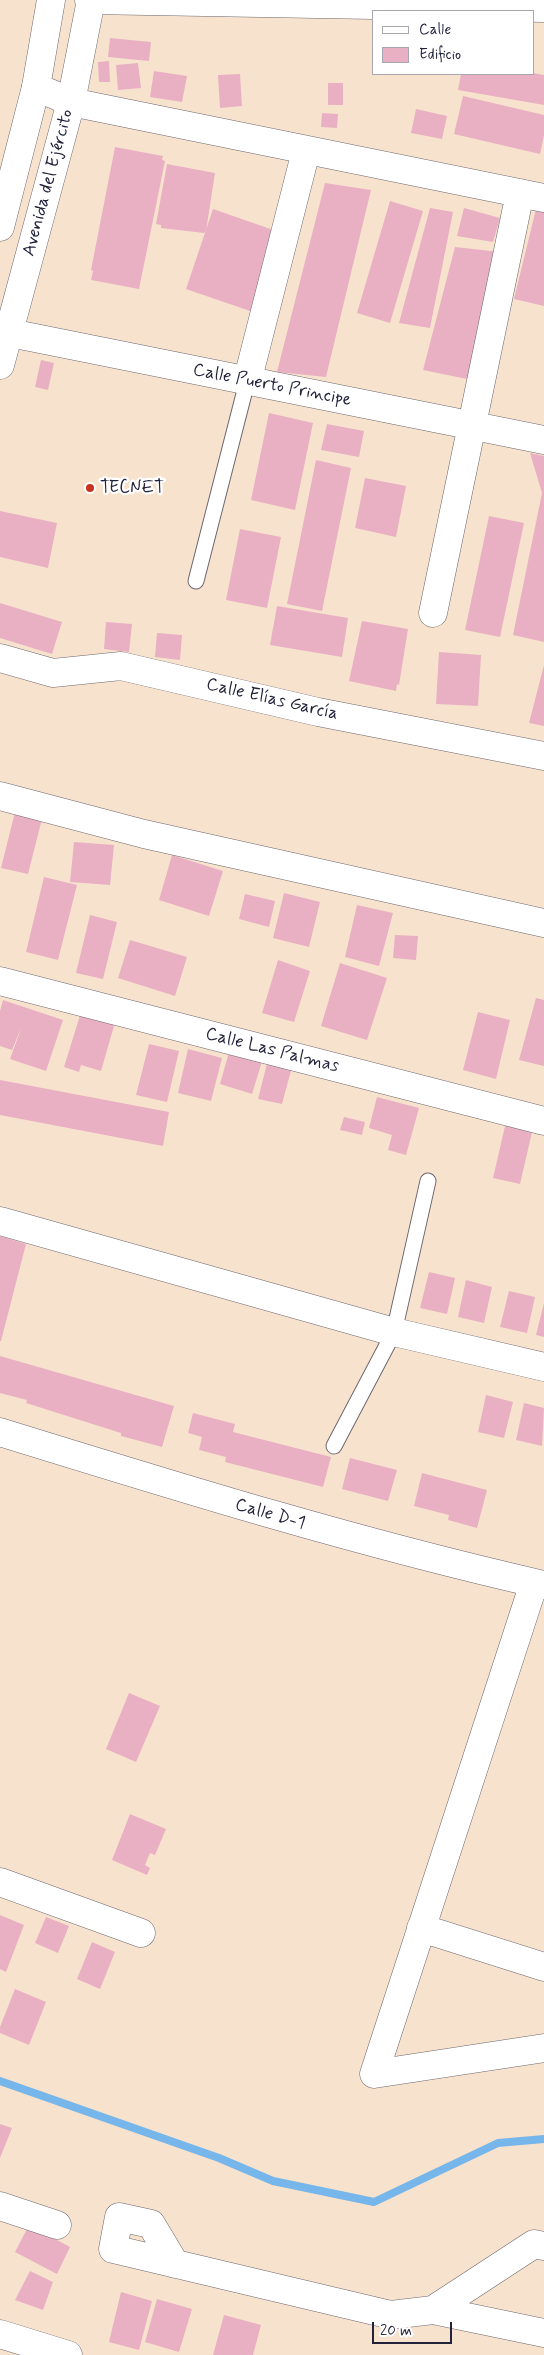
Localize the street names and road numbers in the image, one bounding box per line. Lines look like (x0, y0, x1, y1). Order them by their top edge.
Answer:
street label: Avenida del Ejército (19, 107, 79, 259)
street label: Calle Puerto Principe (191, 360, 353, 412)
street label: Calle Elías García (204, 674, 340, 726)
street label: Calle Las Palmas (203, 1024, 341, 1078)
street label: Calle D-1 (232, 1495, 308, 1535)

